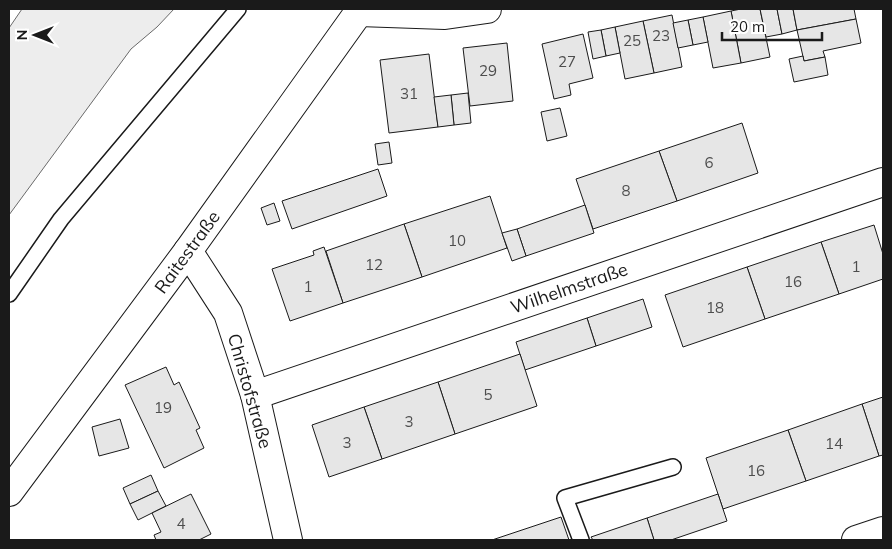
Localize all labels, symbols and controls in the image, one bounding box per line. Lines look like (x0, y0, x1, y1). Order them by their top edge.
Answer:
north arrow (10, 10, 60, 60)
scale bar (722, 10, 822, 42)
text: 20 m (730, 17, 765, 36)
house number: 23 (652, 26, 670, 45)
text: N (13, 30, 31, 40)
house number: 25 (623, 31, 641, 50)
house number: 27 (558, 52, 576, 71)
house number: 29 (479, 61, 497, 80)
house number: 31 (400, 84, 418, 103)
house number: 6 (704, 153, 714, 172)
house number: 8 (621, 181, 631, 200)
street label: Raitestraße (149, 206, 225, 298)
house number: 10 (448, 231, 466, 250)
house number: 12 (365, 255, 383, 274)
street label: Wilhelmstraße (507, 257, 631, 319)
house number: 1 (851, 257, 861, 276)
house number: 16 (784, 272, 802, 291)
house number: 1 (303, 277, 313, 296)
house number: 18 (706, 298, 724, 317)
street label: Christofstraße (223, 331, 277, 451)
house number: 5 (483, 385, 493, 404)
house number: 19 (154, 398, 172, 417)
house number: 3 (404, 412, 414, 431)
house number: 3 (342, 433, 352, 452)
house number: 14 (825, 434, 843, 453)
house number: 16 (747, 461, 765, 480)
house number: 4 (176, 514, 186, 533)

